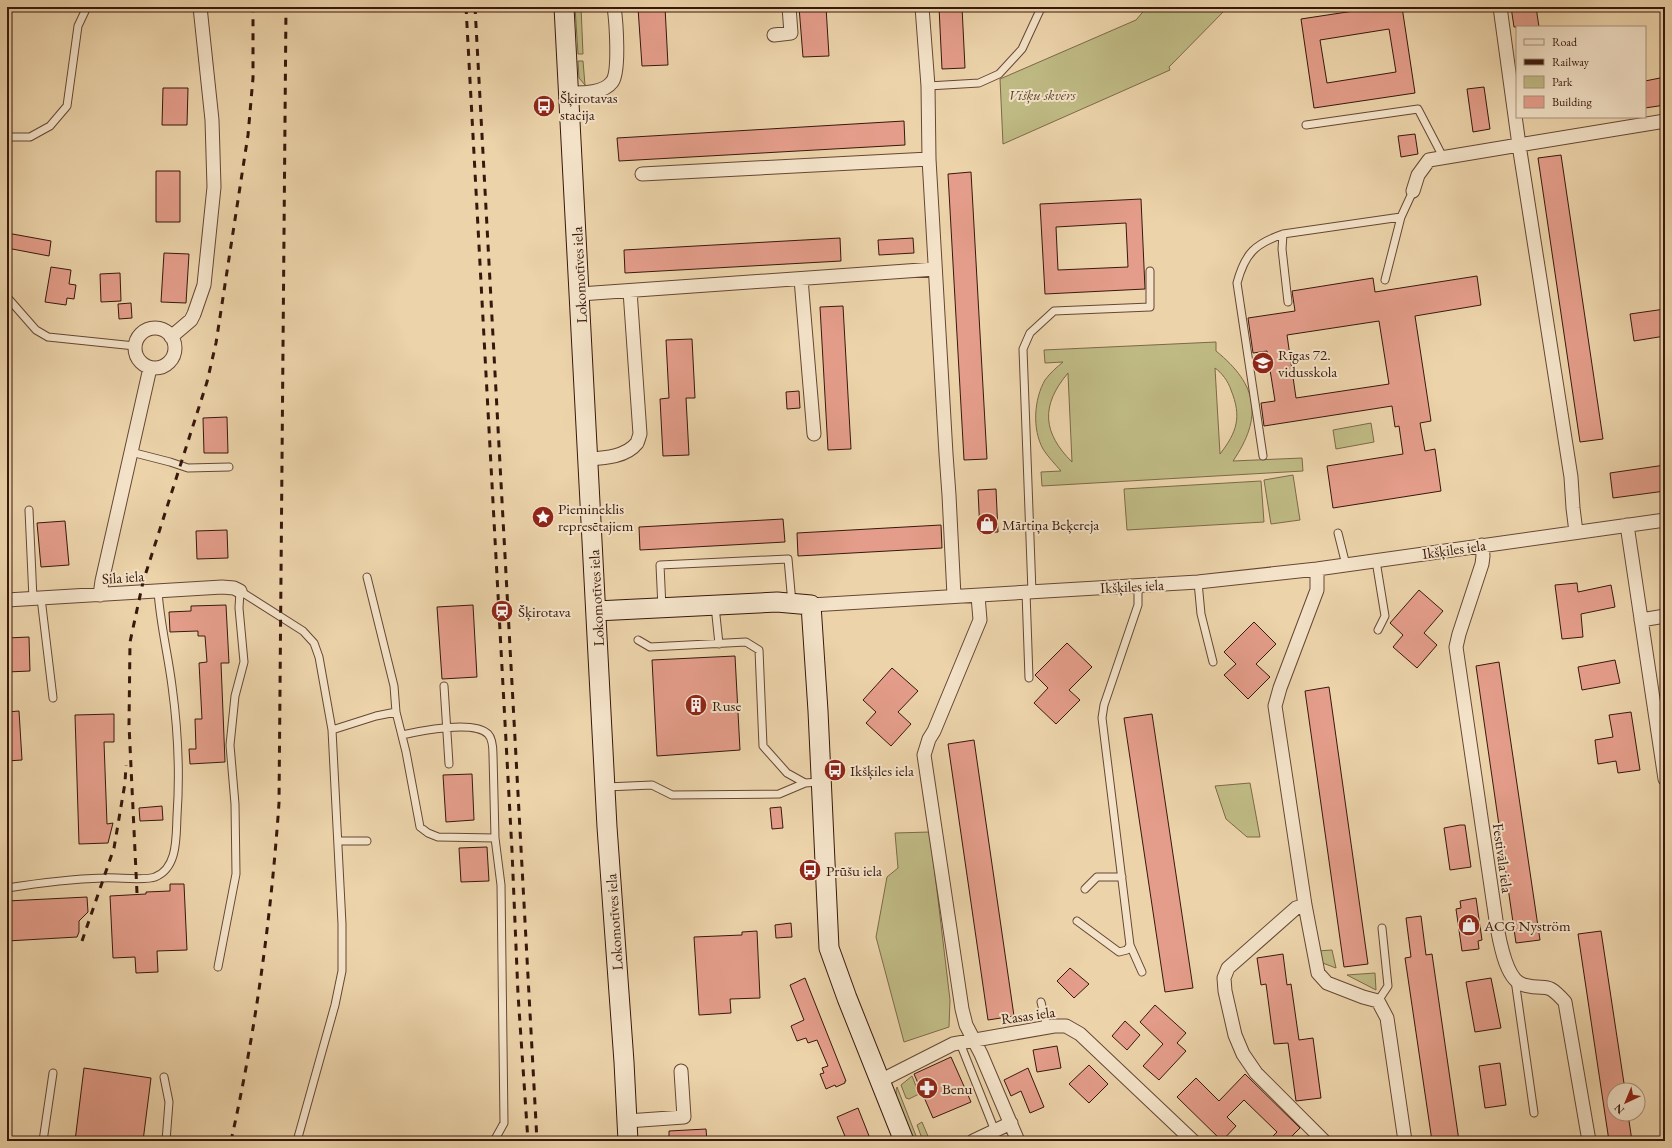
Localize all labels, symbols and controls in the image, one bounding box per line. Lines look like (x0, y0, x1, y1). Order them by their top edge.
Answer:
legend (1516, 26, 1646, 118)
text: Road (1552, 34, 1578, 50)
text: Railway (1552, 54, 1590, 70)
text: Park (1552, 74, 1573, 90)
park label: Višķu skvērs (1008, 85, 1077, 104)
place label: Šķirotavas stacija (560, 88, 618, 124)
bus stop icon: Šķirotavas stacija (531, 93, 557, 119)
text: Building (1552, 94, 1593, 110)
street label: Lokomotīves iela (567, 226, 591, 324)
place label: Rīgas 72. vidusskola (1278, 345, 1337, 381)
school or university icon: Rīgas 72. vidusskola (1250, 350, 1276, 376)
place label: Piemineklis represētajiem (558, 499, 634, 535)
place icon: Piemineklis represētajiem (530, 504, 556, 530)
shop icon: Mārtiņa Beķereja (974, 511, 1000, 537)
place label: Mārtiņa Beķereja (1002, 515, 1099, 534)
street label: Ikšķiles iela (1421, 535, 1487, 563)
street label: Lokomotīves iela (584, 549, 608, 647)
street label: Sila iela (101, 566, 145, 588)
street label: Ikšķiles iela (1099, 575, 1165, 597)
station icon: Šķirotava (489, 598, 515, 624)
place label: Šķirotava (518, 602, 571, 621)
building icon: Ruse (683, 692, 709, 718)
place label: Ruse (712, 696, 741, 715)
bus stop icon: Ikšķiles iela (822, 757, 848, 783)
place label: Ikšķiles iela (850, 761, 914, 780)
street label: Festivāla iela (1489, 822, 1517, 894)
bus stop icon: Prūšu iela (797, 857, 823, 883)
place label: Prūšu iela (826, 861, 882, 880)
street label: Lokomotīves iela (601, 873, 627, 971)
shop icon: ACG Nyström (1456, 912, 1482, 938)
place label: ACG Nyström (1483, 916, 1571, 935)
street label: Rasas iela (1000, 1002, 1056, 1028)
pharmacy icon: Benu (914, 1075, 940, 1101)
place label: Benu (942, 1079, 973, 1098)
north arrow (1606, 1082, 1646, 1122)
text: N (1611, 1101, 1627, 1117)

